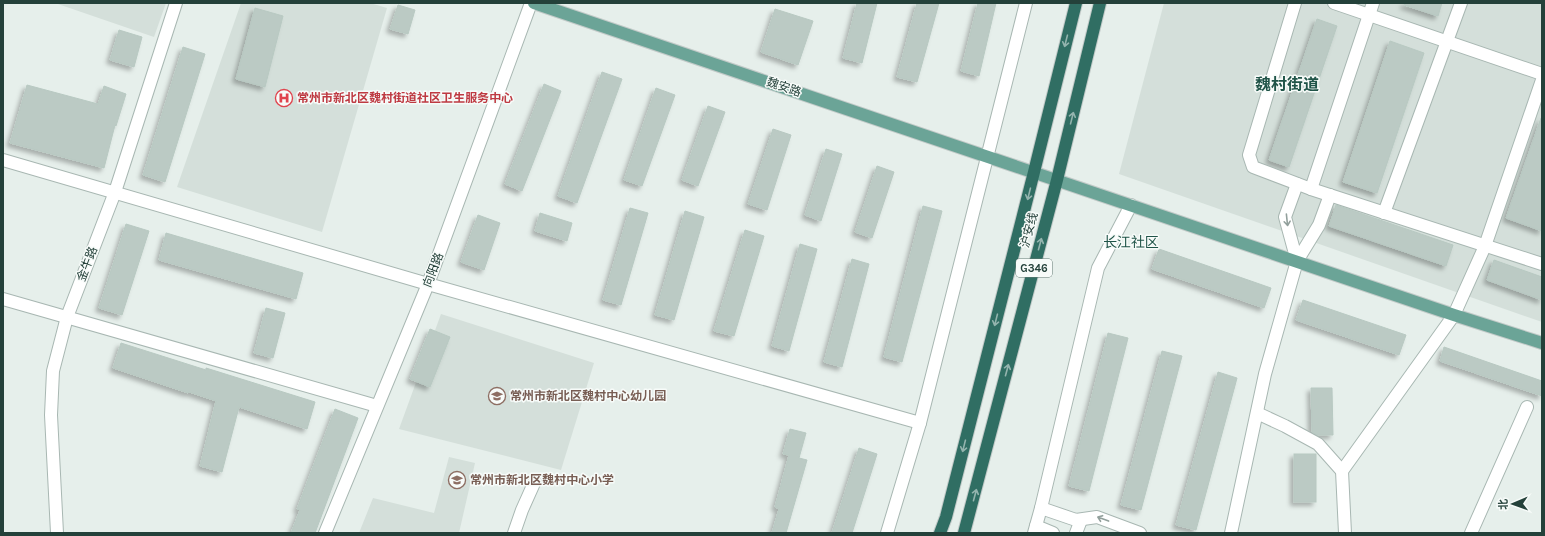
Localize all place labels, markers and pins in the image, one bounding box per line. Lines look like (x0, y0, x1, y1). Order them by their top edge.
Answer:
hospital icon: 常州市新北区魏村街道社区卫生服务中心 (274, 88, 294, 108)
place label: 常州市新北区魏村街道社区卫生服务中心 (297, 91, 513, 105)
school or university icon: 常州市新北区魏村中心幼儿园 (487, 386, 507, 406)
place label: 常州市新北区魏村中心幼儿园 (510, 389, 666, 403)
school or university icon: 常州市新北区魏村中心小学 (447, 470, 467, 490)
place label: 常州市新北区魏村中心小学 (470, 473, 614, 487)

